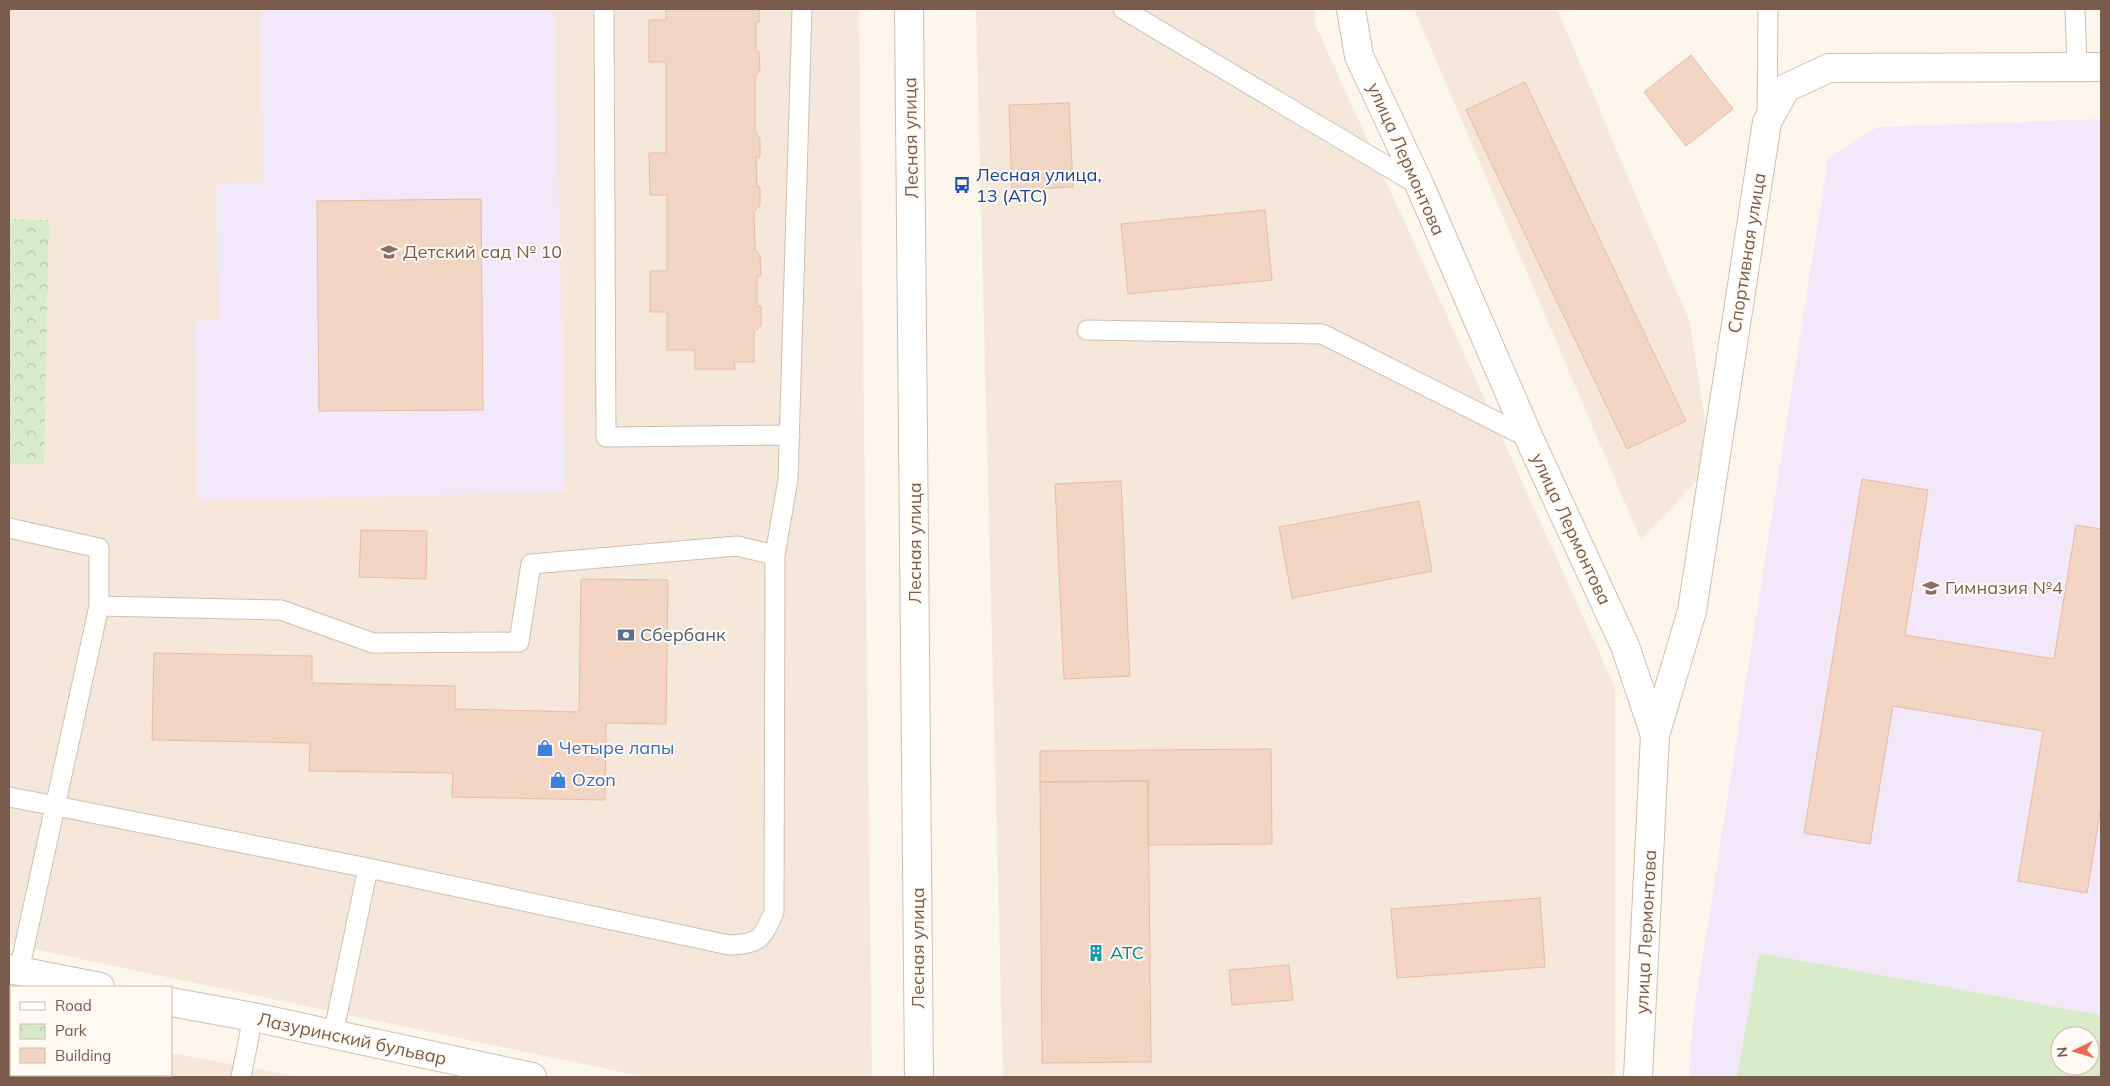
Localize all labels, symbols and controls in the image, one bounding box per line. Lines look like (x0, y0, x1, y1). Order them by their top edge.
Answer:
street label: Лесная улица (898, 77, 923, 199)
street label: улица Лермонтова (1362, 79, 1450, 239)
place label: Лесная улица, 13 (АТС) (976, 163, 1102, 207)
street label: Спортивная улица (1722, 171, 1771, 335)
bus stop icon: Лесная улица, 13 (АТС) (952, 175, 972, 195)
place label: Детский сад № 10 (403, 240, 562, 263)
school or university icon: Детский сад № 10 (379, 242, 399, 262)
street label: улица Лермонтова (1526, 449, 1617, 608)
street label: Лесная улица (903, 482, 926, 604)
place label: Гимназия №4 (1945, 576, 2063, 599)
school or university icon: Гимназия №4 (1921, 578, 1941, 598)
place label: Сбербанк (640, 623, 726, 646)
bank icon: Сбербанк (616, 625, 636, 645)
place label: Четыре лапы (559, 736, 674, 759)
shop icon: Четыре лапы (535, 738, 555, 758)
place label: Ozon (572, 768, 616, 791)
shop icon: Ozon (548, 770, 568, 790)
street label: улица Лермонтова (1630, 849, 1661, 1015)
street label: Лесная улица (906, 887, 929, 1009)
place label: АТС (1110, 941, 1144, 964)
building icon: АТС (1086, 943, 1106, 963)
legend (10, 986, 172, 1076)
text: Road (55, 996, 92, 1015)
street label: Лазуринский бульвар (255, 1007, 449, 1070)
text: Park (55, 1021, 87, 1040)
north arrow (2050, 1026, 2100, 1076)
text: Building (55, 1046, 111, 1065)
text: N (2053, 1046, 2071, 1058)

